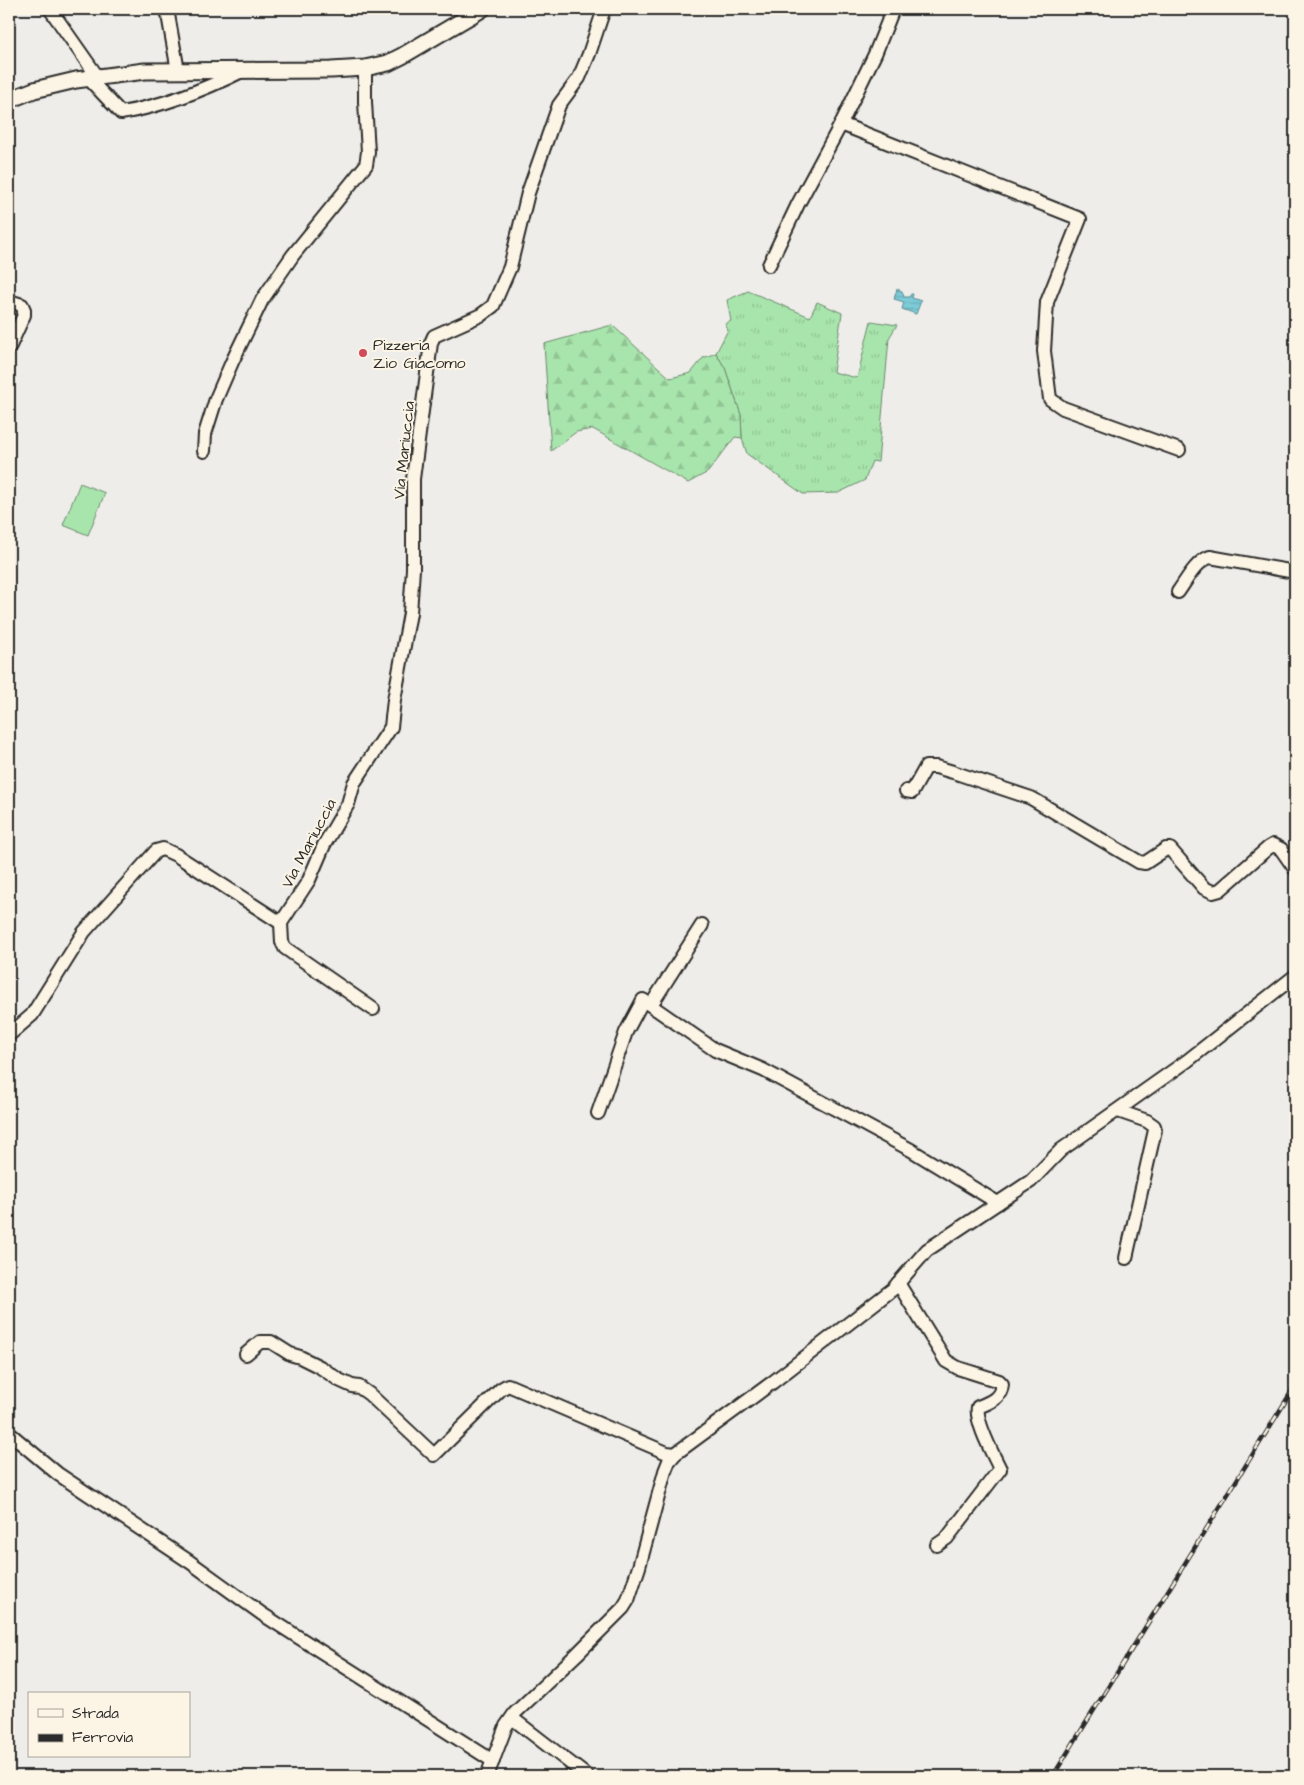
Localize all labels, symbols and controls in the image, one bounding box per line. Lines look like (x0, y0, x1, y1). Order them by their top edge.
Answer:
place label: Pizzeria Zio Giacomo (373, 334, 466, 374)
marker: Pizzeria Zio Giacomo (357, 347, 369, 359)
street label: Via Mariuccia (388, 400, 420, 500)
street label: Via Mariuccia (276, 795, 342, 892)
legend (28, 1692, 190, 1758)
text: Strada (72, 1703, 119, 1724)
text: Ferrovia (72, 1727, 134, 1748)

